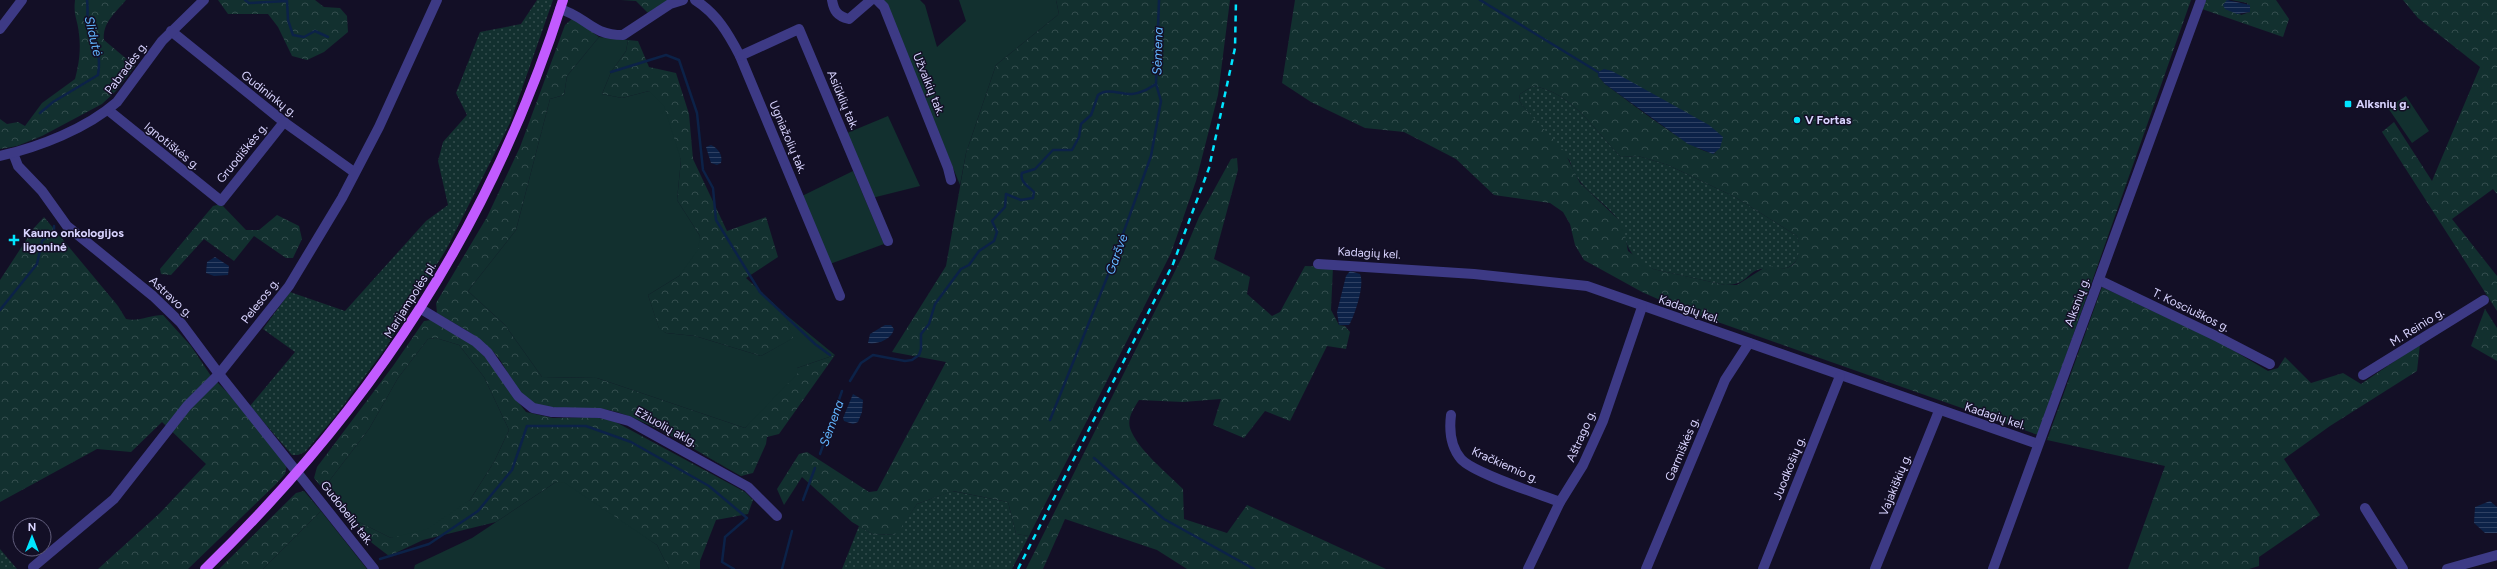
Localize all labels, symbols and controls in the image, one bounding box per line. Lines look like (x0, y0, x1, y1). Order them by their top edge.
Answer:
water label: Slidutė (82, 14, 105, 58)
water label: Sėmena (1149, 26, 1166, 75)
street label: Pabradės g. (102, 39, 150, 97)
street label: Užvalkių tak. (910, 51, 948, 117)
street label: Gudininkų g. (238, 68, 300, 120)
street label: Asiūklių tak. (824, 68, 862, 132)
place label: Alksnių g. (2356, 97, 2409, 111)
street label: Ugniažolių tak. (766, 98, 810, 176)
marker: Alksnių g. (2343, 99, 2353, 109)
place label: V Fortas (1805, 113, 1852, 127)
marker: V Fortas (1792, 115, 1802, 125)
street label: Ignotiškės g. (141, 119, 203, 173)
street label: Gruodiškės g. (214, 120, 270, 186)
place label: Kauno onkologijos ligoninė (23, 226, 124, 254)
water label: Garšvė (1102, 232, 1131, 276)
marker: Kauno onkologijos ligoninė (8, 234, 20, 246)
street label: Kadagių kel. (1337, 244, 1401, 262)
street label: Marijampolės pl. (381, 260, 439, 340)
street label: Astravo g. (147, 273, 195, 321)
street label: Pelesos g. (238, 276, 282, 326)
street label: Alksnių g. (2062, 276, 2092, 328)
street label: T. Kosciuškos g. (2150, 285, 2232, 335)
street label: Kadagių kel. (1657, 292, 1721, 326)
street label: M. Reinio g. (2387, 305, 2447, 349)
water label: Sėmena (816, 398, 847, 448)
street label: Kadagių kel. (1963, 400, 2027, 432)
street label: Ežiuolių aklg. (633, 404, 699, 450)
street label: Aštrago g. (1563, 408, 1599, 464)
street label: Garmiškės g. (1662, 415, 1702, 483)
street label: Juodkošių g. (1770, 434, 1808, 502)
street label: Kračkiemio g. (1469, 444, 1541, 486)
street label: Vajakiškių g. (1876, 452, 1914, 518)
street label: Gudobelių tak. (318, 478, 376, 548)
north arrow (12, 517, 52, 557)
text: N (28, 521, 36, 534)

